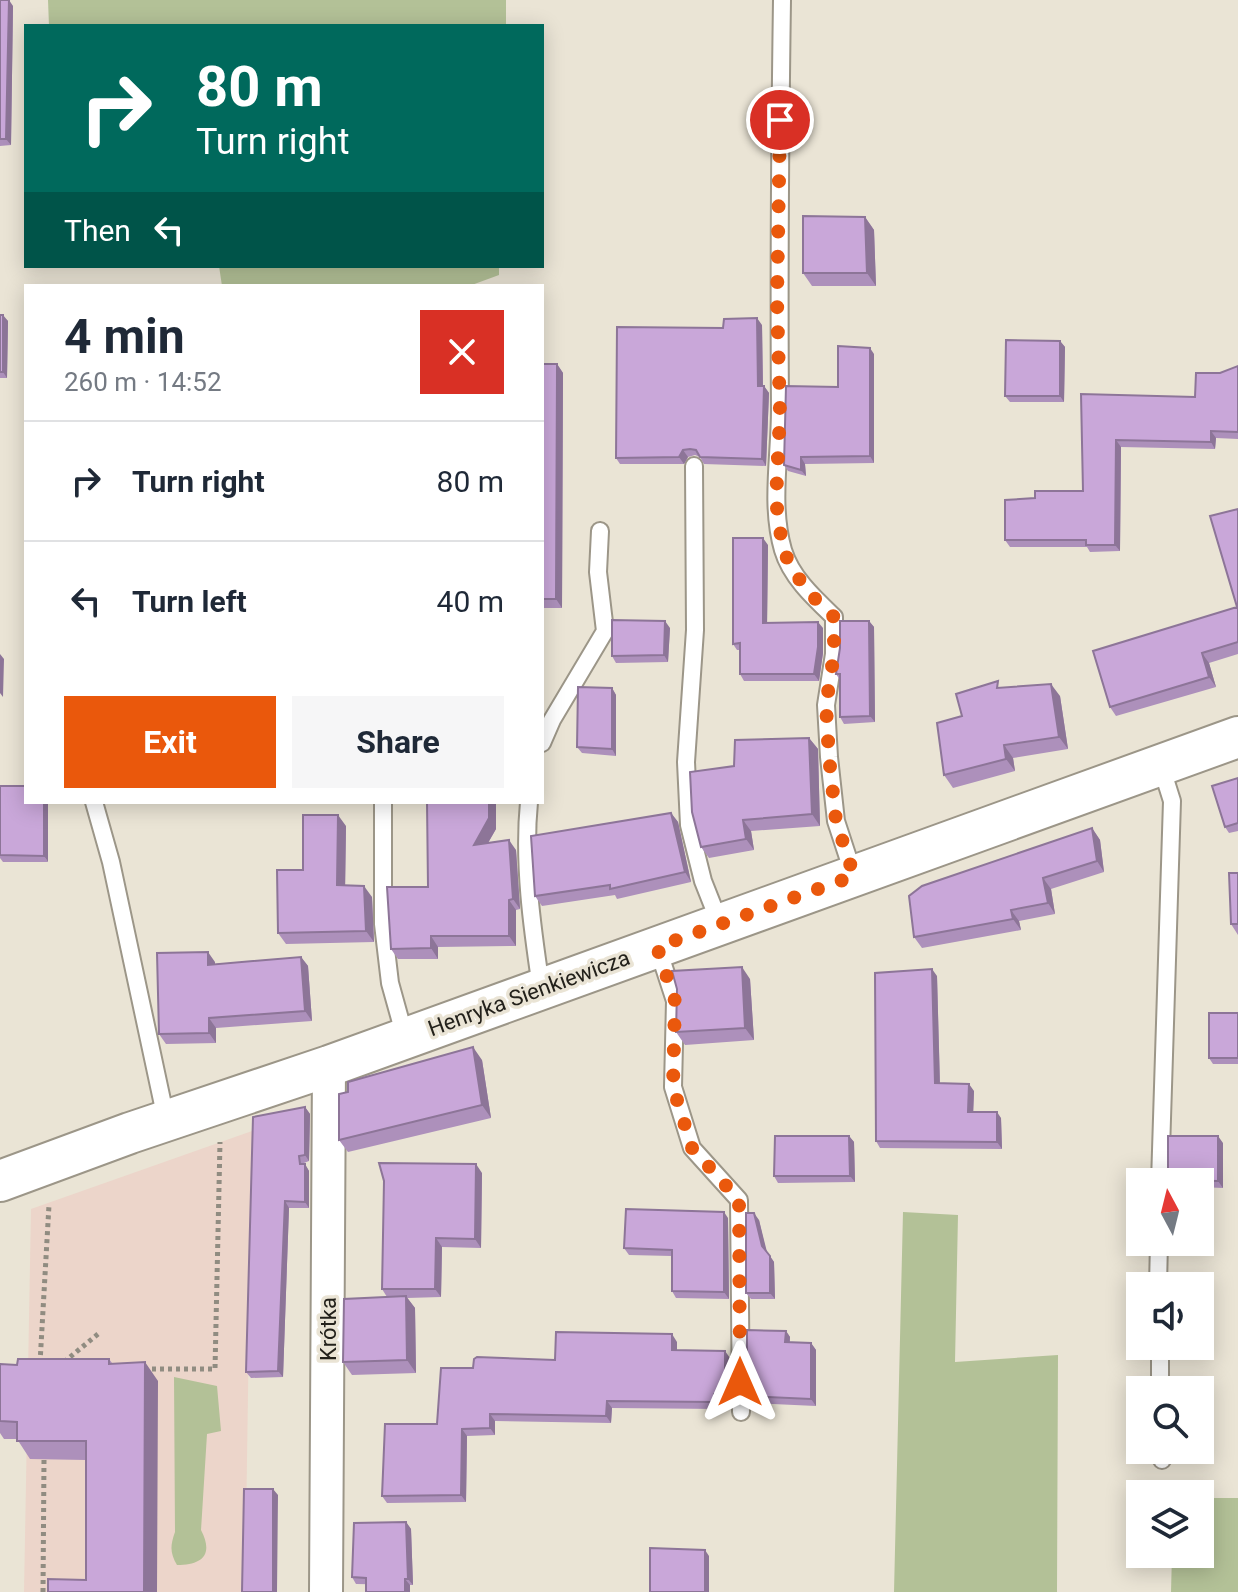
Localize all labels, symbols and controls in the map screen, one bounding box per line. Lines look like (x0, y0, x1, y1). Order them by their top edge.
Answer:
text: 80 m (196, 54, 323, 120)
icon: right (64, 56, 168, 160)
pin (746, 86, 814, 154)
icon: arrive (758, 98, 802, 142)
text: Turn right (196, 121, 349, 163)
icon: left (147, 208, 191, 252)
text: Then (64, 213, 131, 248)
text: 4 min (64, 308, 185, 365)
button: close (420, 310, 504, 394)
text: 260 m · 14:52 (64, 367, 222, 397)
icon: right (64, 459, 108, 503)
text: Turn right (132, 464, 265, 499)
text: 80 m (437, 464, 504, 499)
icon: left (64, 579, 108, 623)
text: Turn left (132, 584, 247, 619)
text: 40 m (437, 584, 504, 619)
button: Exit (64, 696, 276, 788)
button: Share (292, 696, 504, 788)
street label: Henryka Sienkiewicza (425, 945, 633, 1041)
north arrow (1126, 1168, 1214, 1256)
map controls (1126, 1168, 1214, 1568)
button: sound (1126, 1272, 1214, 1360)
street label: Krótka (316, 1297, 341, 1361)
position arrow (698, 1340, 782, 1424)
button: search (1126, 1376, 1214, 1464)
button: layers (1126, 1480, 1214, 1568)

